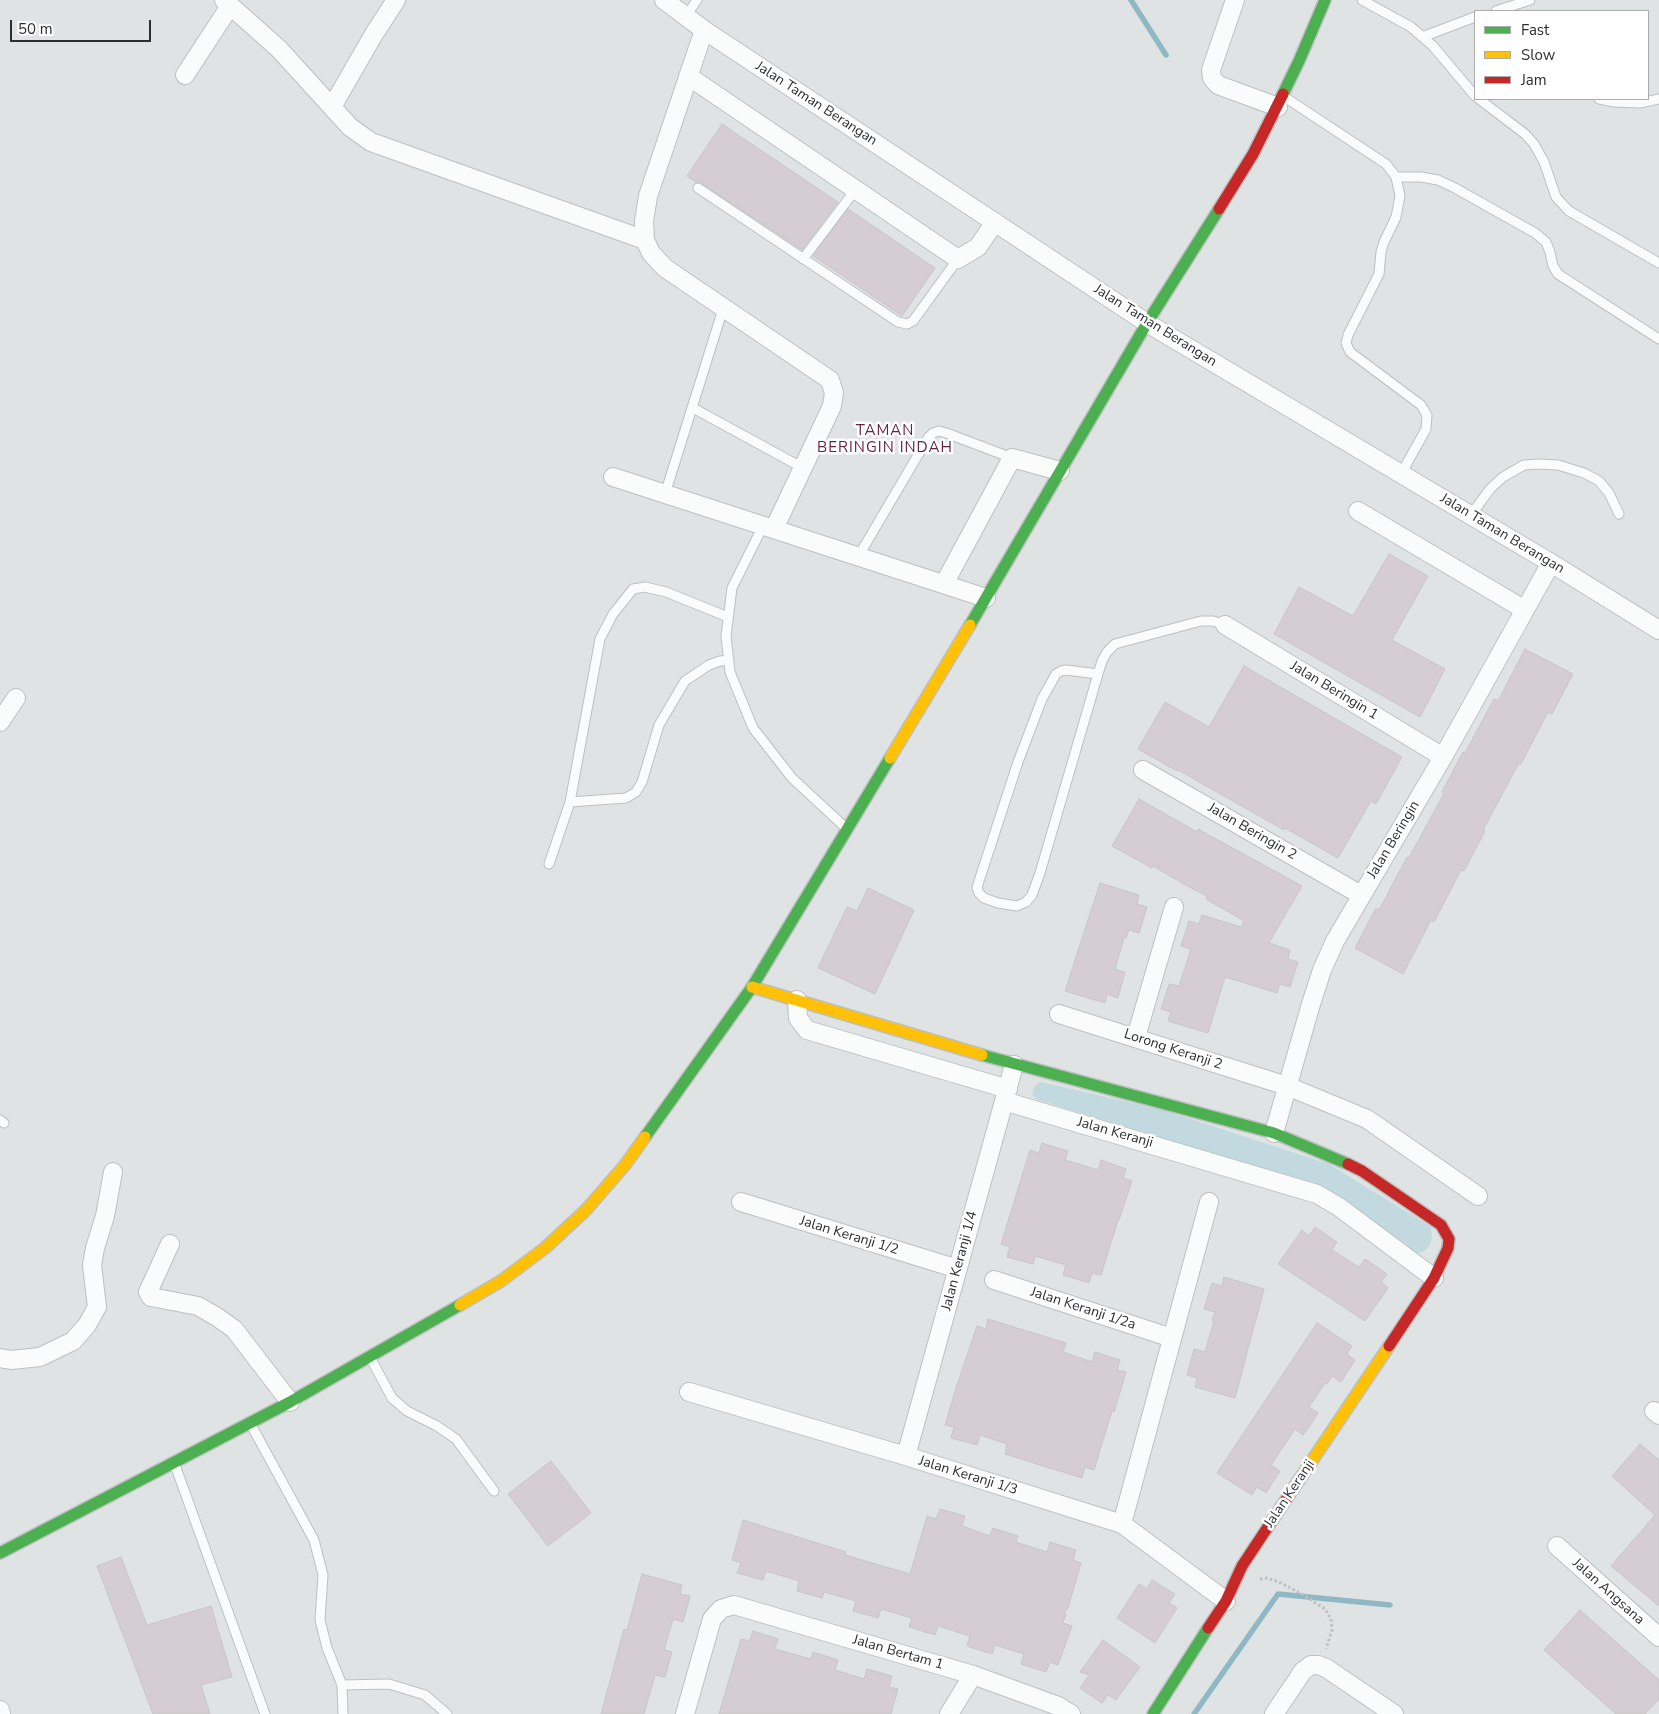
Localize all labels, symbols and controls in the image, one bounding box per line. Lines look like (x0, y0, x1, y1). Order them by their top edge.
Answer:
scale bar (12, 10, 154, 42)
legend (1474, 10, 1649, 100)
text: 50 m (18, 19, 53, 39)
text: Fast (1521, 20, 1549, 40)
text: Slow (1521, 45, 1555, 65)
street label: Jalan Taman Berangan (752, 58, 880, 150)
text: Jam (1521, 70, 1547, 90)
street label: Jalan Taman Berangan (1091, 281, 1219, 371)
district label: TAMAN BERINGIN INDAH (815, 422, 955, 457)
street label: Jalan Taman Berangan (1437, 490, 1567, 578)
street label: Jalan Beringin 1 (1287, 658, 1381, 724)
street label: Jalan Beringin (1364, 798, 1424, 882)
street label: Jalan Beringin 2 (1205, 800, 1299, 864)
street label: Lorong Keranji 2 (1122, 1026, 1224, 1074)
street label: Jalan Keranji (1075, 1114, 1155, 1152)
street label: Jalan Keranji 1/4 (939, 1209, 981, 1313)
street label: Jalan Keranji 1/2 (798, 1213, 900, 1259)
street label: Jalan Keranji 1/2a (1028, 1284, 1138, 1334)
street label: Jalan Keranji 1/3 (917, 1453, 1019, 1499)
street label: Jalan Keranji (1261, 1457, 1319, 1531)
street label: Jalan Angsana (1569, 1555, 1647, 1629)
street label: Jalan Bertam 1 (851, 1632, 945, 1674)

